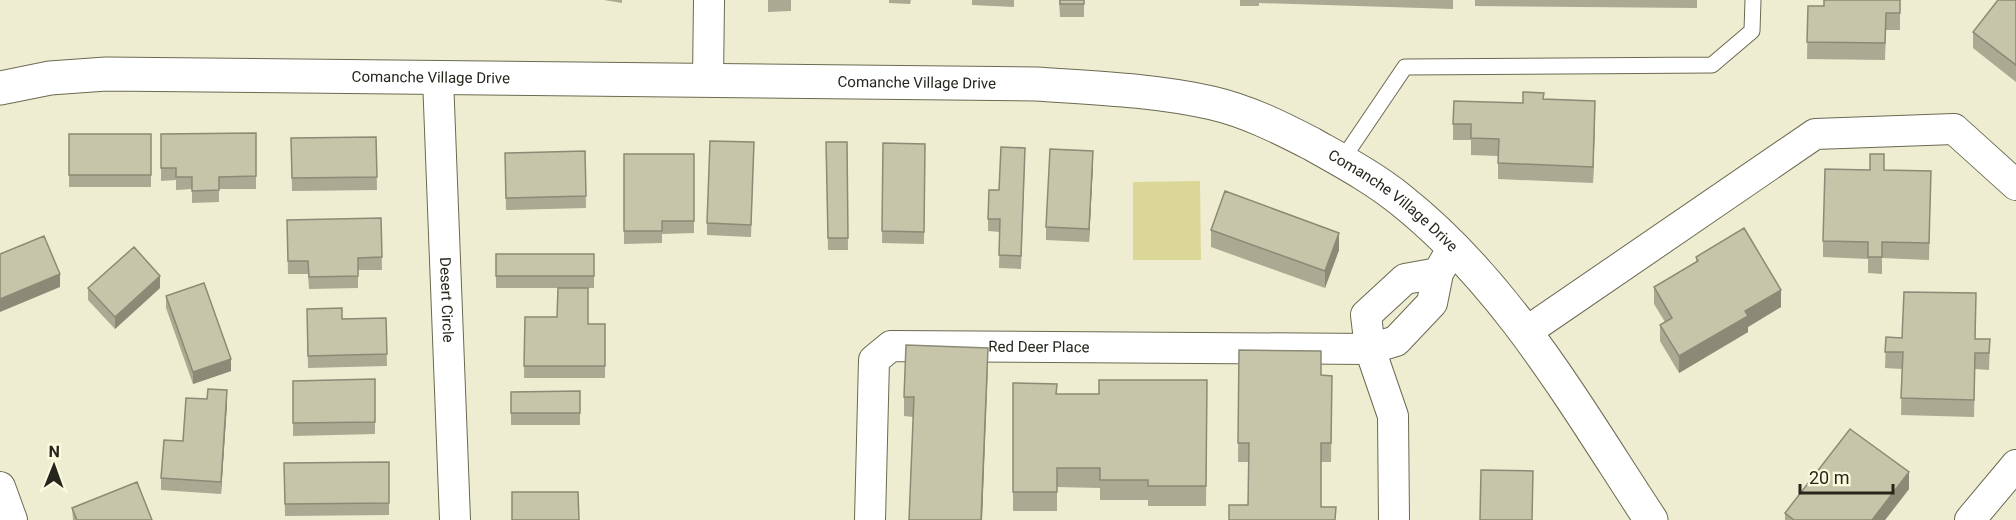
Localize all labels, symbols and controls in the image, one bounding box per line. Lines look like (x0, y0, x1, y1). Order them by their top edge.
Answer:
street label: Comanche Village Drive (352, 68, 510, 87)
street label: Comanche Village Drive (838, 73, 996, 93)
street label: Comanche Village Drive (1325, 146, 1462, 255)
street label: Desert Circle (436, 257, 457, 343)
street label: Red Deer Place (988, 338, 1090, 356)
north arrow (24, 436, 84, 496)
text: N (48, 442, 60, 461)
scale bar (1800, 457, 1893, 495)
text: 20 m (1809, 467, 1849, 488)

